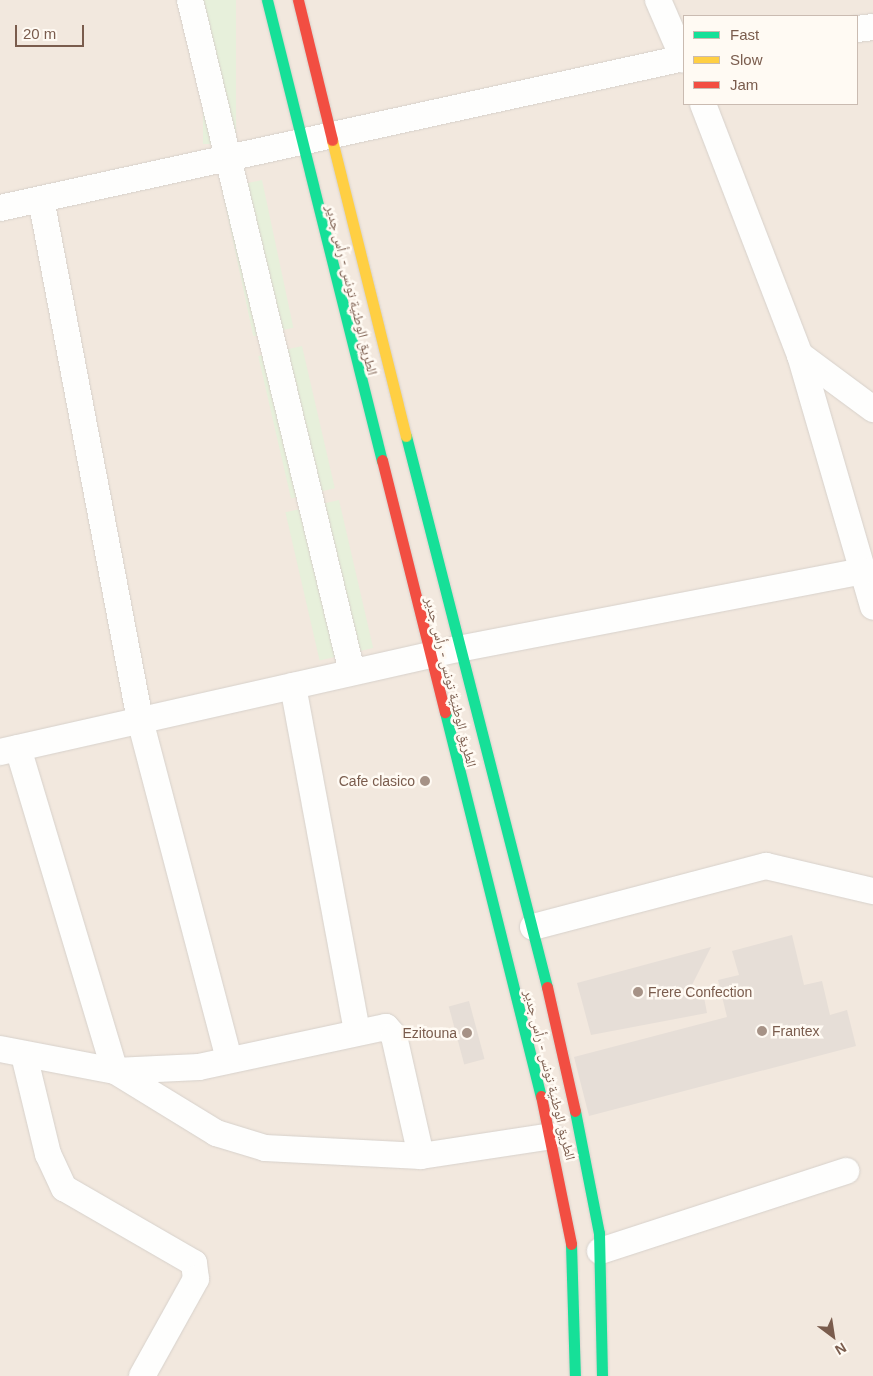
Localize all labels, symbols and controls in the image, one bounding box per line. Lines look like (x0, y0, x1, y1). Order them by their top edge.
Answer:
scale bar (18, 15, 86, 47)
legend (683, 15, 858, 105)
text: 20 m (23, 25, 56, 42)
text: Fast (730, 26, 759, 43)
text: Slow (730, 51, 763, 68)
text: Jam (730, 76, 758, 93)
street label: الطريق الوطنية تونس - رأس جدير (323, 203, 381, 377)
street label: الطريق الوطنية تونس - رأس جدير (422, 595, 480, 769)
place label: Cafe clasico (339, 773, 415, 789)
marker: Cafe clasico (419, 775, 431, 787)
place label: Frere Confection (648, 984, 752, 1000)
marker: Frere Confection (632, 986, 644, 998)
street label: الطريق الوطنية تونس - رأس جدير (521, 988, 579, 1162)
place label: Frantex (772, 1023, 819, 1039)
place label: Ezitouna (403, 1025, 457, 1041)
marker: Frantex (756, 1025, 768, 1037)
marker: Ezitouna (461, 1027, 473, 1039)
north arrow (808, 1311, 858, 1361)
text: N (832, 1339, 849, 1358)

